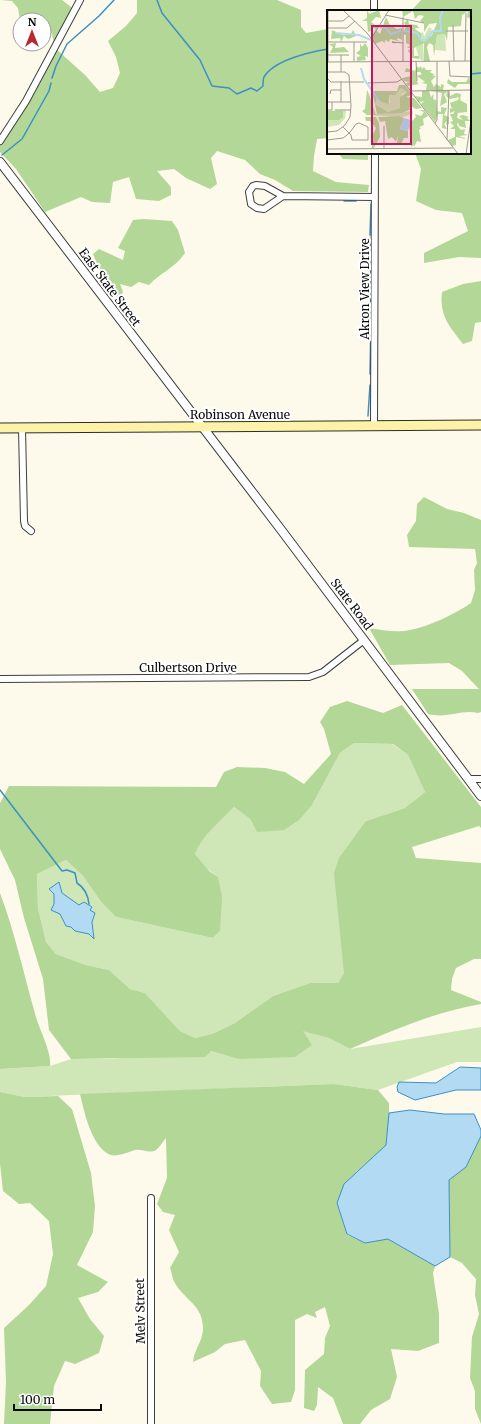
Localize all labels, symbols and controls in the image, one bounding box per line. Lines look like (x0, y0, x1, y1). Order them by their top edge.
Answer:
inset map (327, 10, 471, 154)
north arrow (12, 12, 52, 52)
text: N (28, 15, 37, 29)
street label: Akron View Drive (357, 238, 372, 341)
street label: East State Street (76, 245, 144, 329)
street label: Robinson Avenue (190, 407, 290, 422)
street label: State Road (328, 575, 376, 633)
street label: Culbertson Drive (139, 660, 237, 675)
street label: Melv Street (132, 1278, 148, 1344)
scale bar (14, 1386, 101, 1412)
text: 100 m (20, 1392, 55, 1407)

